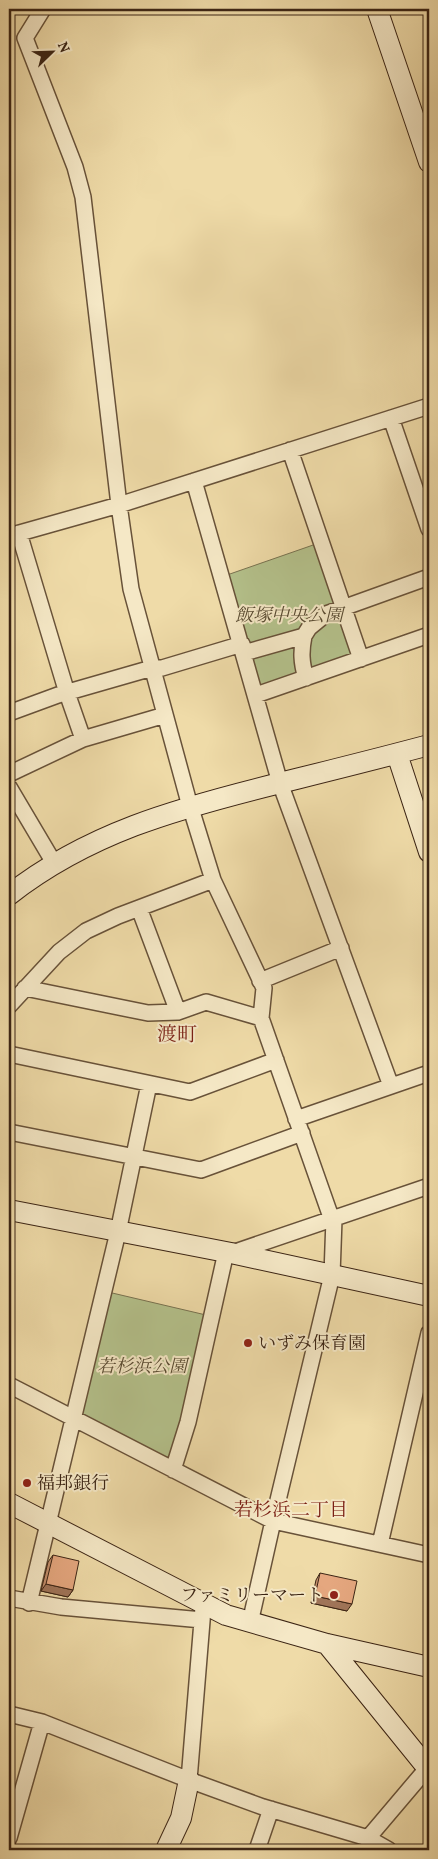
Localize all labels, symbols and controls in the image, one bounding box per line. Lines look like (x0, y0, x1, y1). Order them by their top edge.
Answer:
north arrow (28, 28, 78, 78)
text: N (52, 39, 73, 56)
park label: 飯塚中央公園 (235, 604, 346, 629)
district label: 渡町 (157, 1022, 197, 1050)
place label: いずみ保育園 (258, 1332, 366, 1357)
marker: いずみ保育園 (242, 1337, 254, 1349)
park label: 若杉浜公園 (97, 1355, 190, 1380)
place label: 福邦銀行 (37, 1472, 109, 1497)
marker: 福邦銀行 (21, 1477, 33, 1489)
district label: 若杉浜二丁目 (234, 1498, 348, 1524)
place label: ファミリーマート (180, 1584, 324, 1609)
marker: ファミリーマート (328, 1589, 340, 1601)

